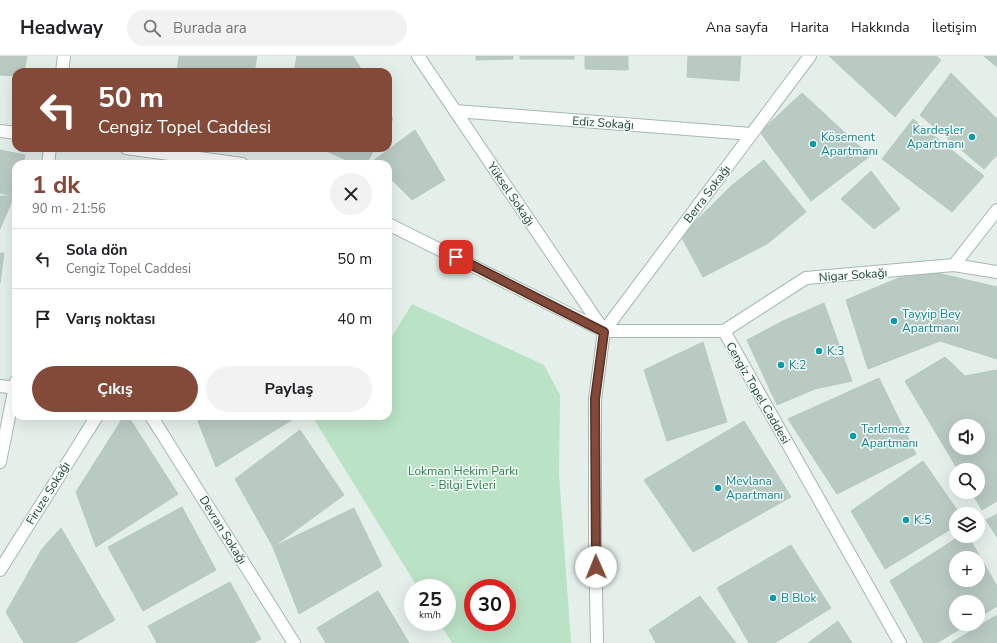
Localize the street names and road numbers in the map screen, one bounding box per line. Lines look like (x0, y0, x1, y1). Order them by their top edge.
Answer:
street label: Ediz Sokağı (572, 113, 634, 133)
street label: Yüksel Sokağı (483, 158, 538, 229)
street label: Berra Sokağı (680, 162, 734, 226)
street label: Nigar Sokağı (818, 265, 888, 285)
street label: Cengiz Topel Caddesi (722, 339, 794, 447)
street label: Firuze Sokağı (22, 458, 74, 528)
street label: Devran Sokağı (196, 493, 250, 567)

